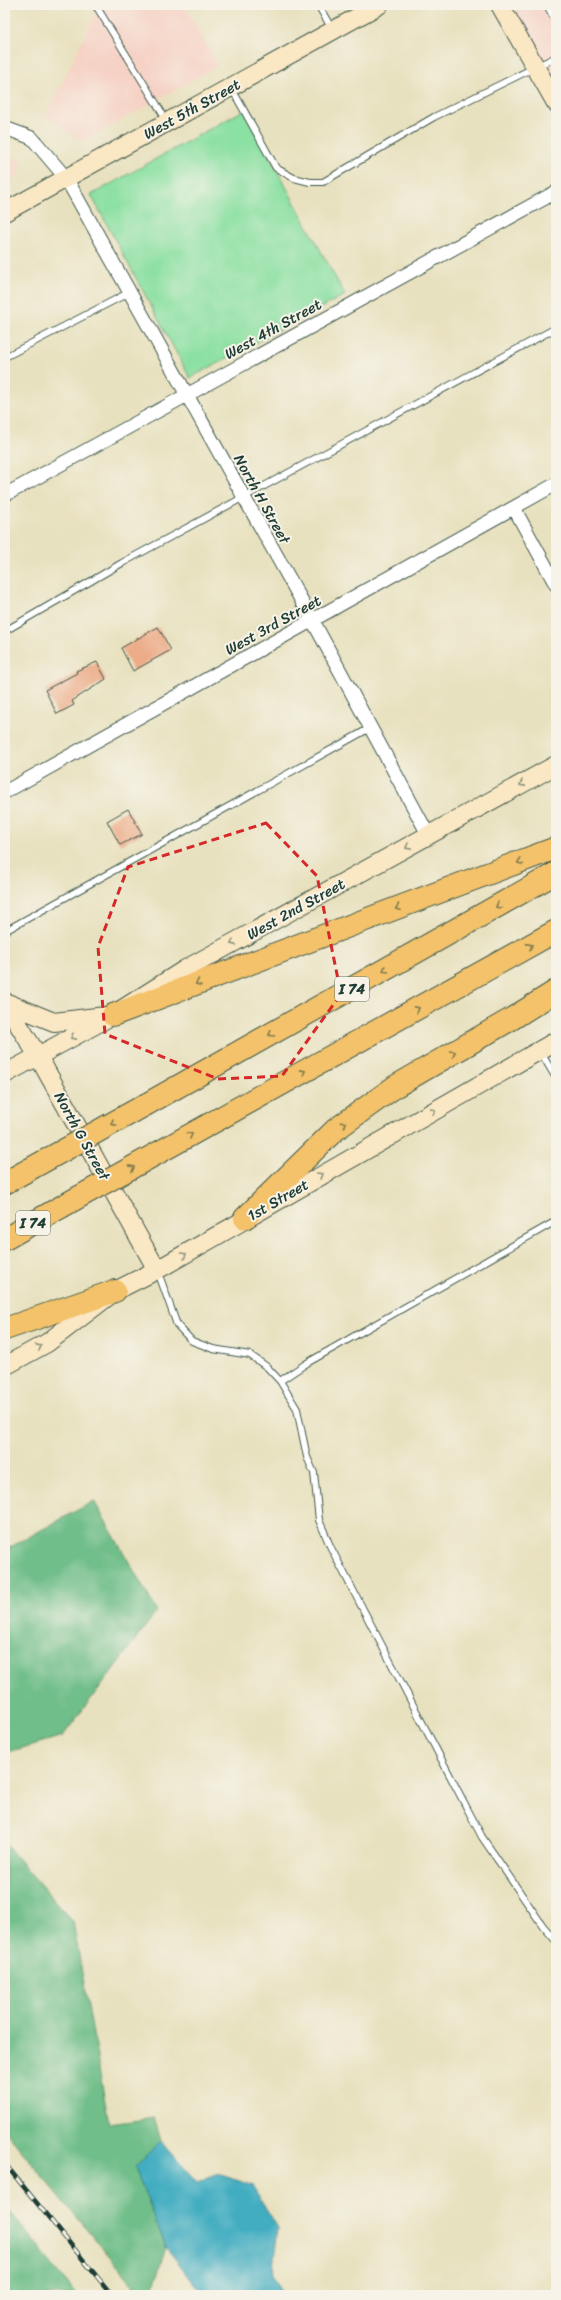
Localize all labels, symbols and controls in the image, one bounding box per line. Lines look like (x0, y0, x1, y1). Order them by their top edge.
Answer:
street label: West 5th Street (139, 71, 246, 146)
street label: West 4th Street (220, 291, 327, 367)
street label: North H Street (227, 449, 298, 550)
street label: West 3rd Street (220, 587, 326, 662)
one-way arrow (519, 779, 526, 786)
one-way arrow (405, 842, 413, 850)
one-way arrow (516, 858, 523, 866)
street label: West 2nd Street (242, 871, 351, 947)
one-way arrow (495, 901, 502, 908)
one-way arrow (395, 903, 402, 911)
one-way arrow (230, 939, 237, 946)
one-way arrow (526, 943, 534, 950)
one-way arrow (381, 965, 389, 972)
road number: I 74 (335, 977, 369, 1001)
one-way arrow (194, 979, 201, 987)
one-way arrow (413, 1006, 420, 1013)
one-way arrow (268, 1029, 276, 1037)
one-way arrow (70, 1033, 77, 1040)
one-way arrow (449, 1051, 456, 1058)
one-way arrow (299, 1069, 306, 1077)
street label: North G Street (47, 1087, 118, 1186)
one-way arrow (429, 1108, 436, 1115)
one-way arrow (110, 1119, 117, 1126)
one-way arrow (340, 1122, 347, 1129)
one-way arrow (186, 1133, 193, 1140)
one-way arrow (128, 1165, 135, 1172)
street label: 1st Street (242, 1172, 314, 1228)
one-way arrow (316, 1173, 323, 1180)
road number: I 74 (16, 1211, 50, 1235)
one-way arrow (180, 1252, 187, 1259)
one-way arrow (35, 1344, 42, 1352)

